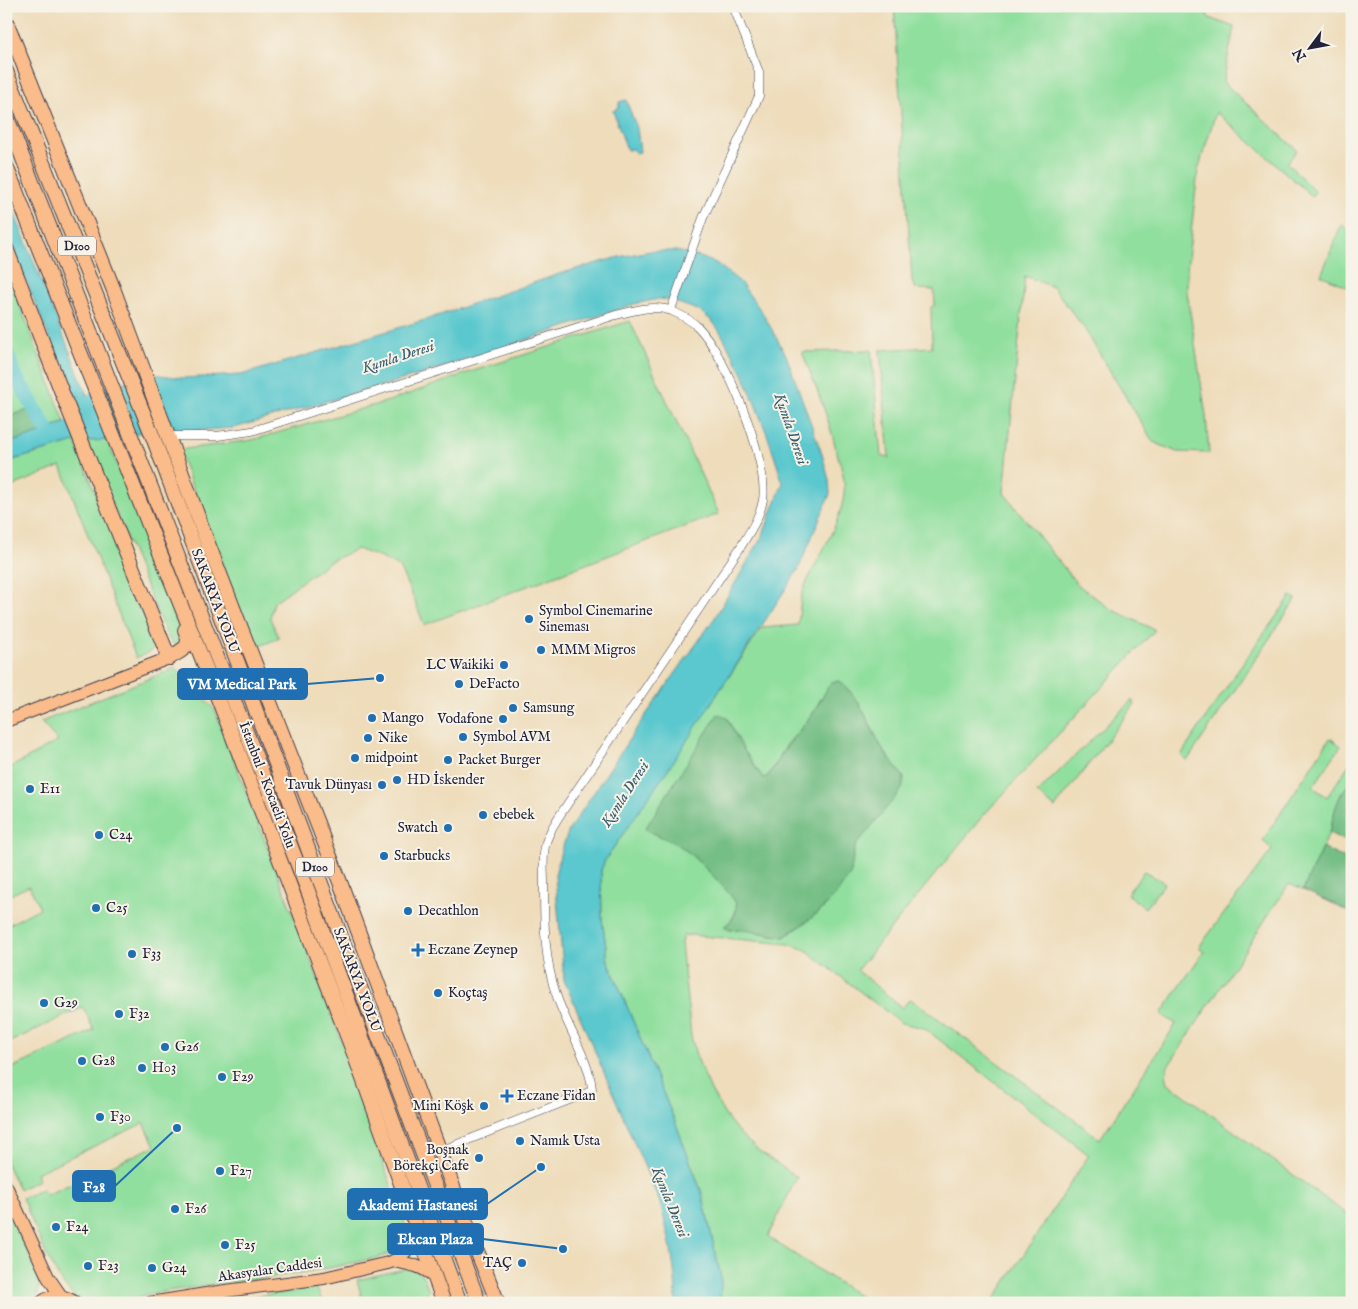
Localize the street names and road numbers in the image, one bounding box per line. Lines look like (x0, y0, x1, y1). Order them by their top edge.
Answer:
road number: D100 (58, 237, 96, 256)
street label: SAKARYA YOLU (187, 546, 243, 656)
street label: İstanbul - Kocaeli Yolu (235, 719, 299, 851)
road number: D100 (296, 858, 334, 876)
street label: SAKARYA YOLU (329, 925, 385, 1035)
street label: Akasyalar Caddesi (216, 1254, 323, 1286)

